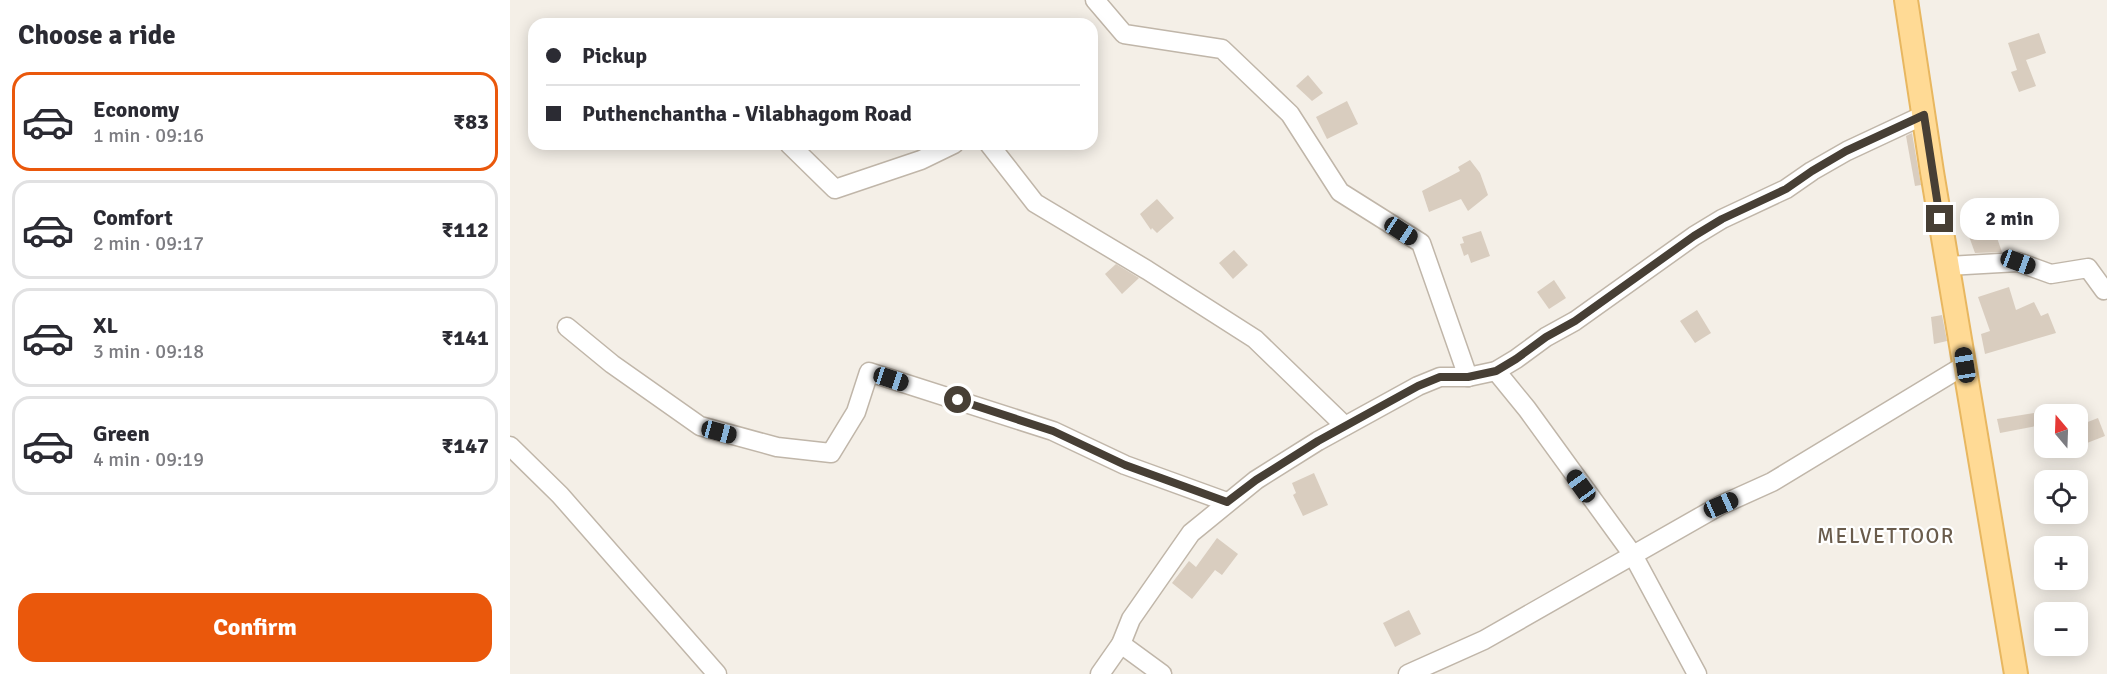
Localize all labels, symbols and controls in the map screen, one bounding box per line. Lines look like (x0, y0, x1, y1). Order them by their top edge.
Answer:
text: Choose a ride (18, 19, 176, 52)
text: Pickup (582, 42, 647, 69)
icon: car (21, 95, 75, 149)
text: Economy (93, 96, 179, 123)
text: Puthenchantha - Vilabhagom Road (582, 100, 912, 127)
text: ₹83 (453, 108, 489, 135)
text: 1 min · 09:16 (93, 123, 204, 148)
callout: 2 min (1961, 198, 2060, 240)
icon: car (21, 203, 75, 257)
text: Comfort (93, 204, 173, 231)
route end (1926, 205, 1953, 232)
text: 2 min (1985, 206, 2034, 231)
car (1381, 214, 1421, 248)
text: ₹112 (441, 216, 489, 243)
text: 2 min · 09:17 (93, 231, 204, 256)
car (1998, 247, 2038, 277)
icon: car (21, 311, 75, 365)
text: XL (93, 312, 118, 339)
text: ₹141 (441, 324, 489, 351)
text: 3 min · 09:18 (93, 339, 204, 364)
car (1953, 346, 1977, 384)
car (871, 365, 911, 393)
route start (944, 386, 971, 413)
north arrow (2034, 404, 2088, 458)
map controls (2034, 404, 2088, 656)
icon: car (21, 419, 75, 473)
car (699, 419, 739, 445)
text: Green (93, 420, 150, 447)
text: ₹147 (441, 432, 489, 459)
text: 4 min · 09:19 (93, 447, 204, 472)
car (1563, 466, 1599, 506)
button: locate (2034, 470, 2088, 524)
car (1701, 489, 1741, 521)
district label: MELVETTOOR (1817, 523, 1955, 549)
button: + (2034, 536, 2088, 590)
button: Confirm (18, 593, 492, 662)
button: − (2034, 602, 2088, 656)

